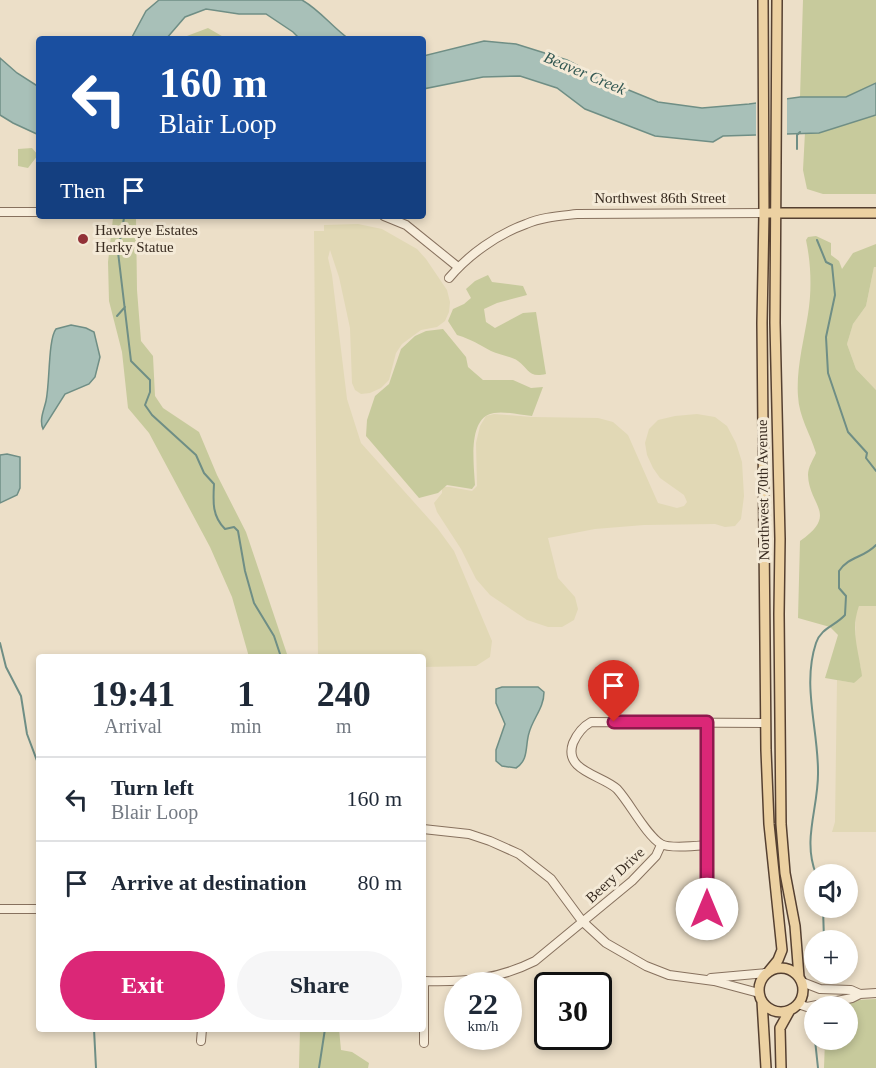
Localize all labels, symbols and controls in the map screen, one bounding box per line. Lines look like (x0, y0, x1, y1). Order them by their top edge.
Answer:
water label: Beaver Creek (542, 48, 629, 98)
icon: left (60, 60, 138, 138)
text: 160 m (159, 60, 268, 106)
text: Blair Loop (159, 109, 277, 139)
icon: arrive (117, 174, 150, 207)
text: Then (60, 178, 105, 203)
street label: Northwest 86th Street (594, 190, 727, 206)
place label: Hawkeye Estates Herky Statue (95, 222, 198, 255)
marker: Hawkeye Estates Herky Statue (76, 232, 90, 246)
street label: Northwest 70th Avenue (754, 419, 772, 561)
pin (588, 660, 639, 722)
icon: arrive (597, 669, 630, 702)
text: 19:41 (91, 674, 175, 714)
text: 1 (237, 674, 255, 714)
text: 240 (317, 674, 371, 714)
text: Arrival (104, 715, 162, 737)
text: min (230, 715, 262, 737)
text: m (336, 715, 352, 737)
text: Turn left (111, 775, 194, 800)
icon: left (60, 783, 93, 816)
text: 160 m (346, 786, 402, 811)
text: Blair Loop (111, 801, 198, 823)
street label: Beery Drive (583, 844, 648, 906)
map controls (804, 864, 858, 1050)
button: sound (804, 864, 858, 918)
icon: arrive (60, 867, 93, 900)
text: Arrive at destination (111, 870, 307, 895)
text: 80 m (357, 870, 402, 895)
position arrow (675, 877, 739, 941)
button: + (804, 930, 858, 984)
button: Exit (60, 951, 225, 1020)
button: Share (237, 951, 402, 1020)
speed limit sign: 30 (534, 972, 612, 1050)
text: 22 (468, 987, 498, 1020)
button: − (804, 996, 858, 1050)
text: km/h (468, 1018, 498, 1034)

